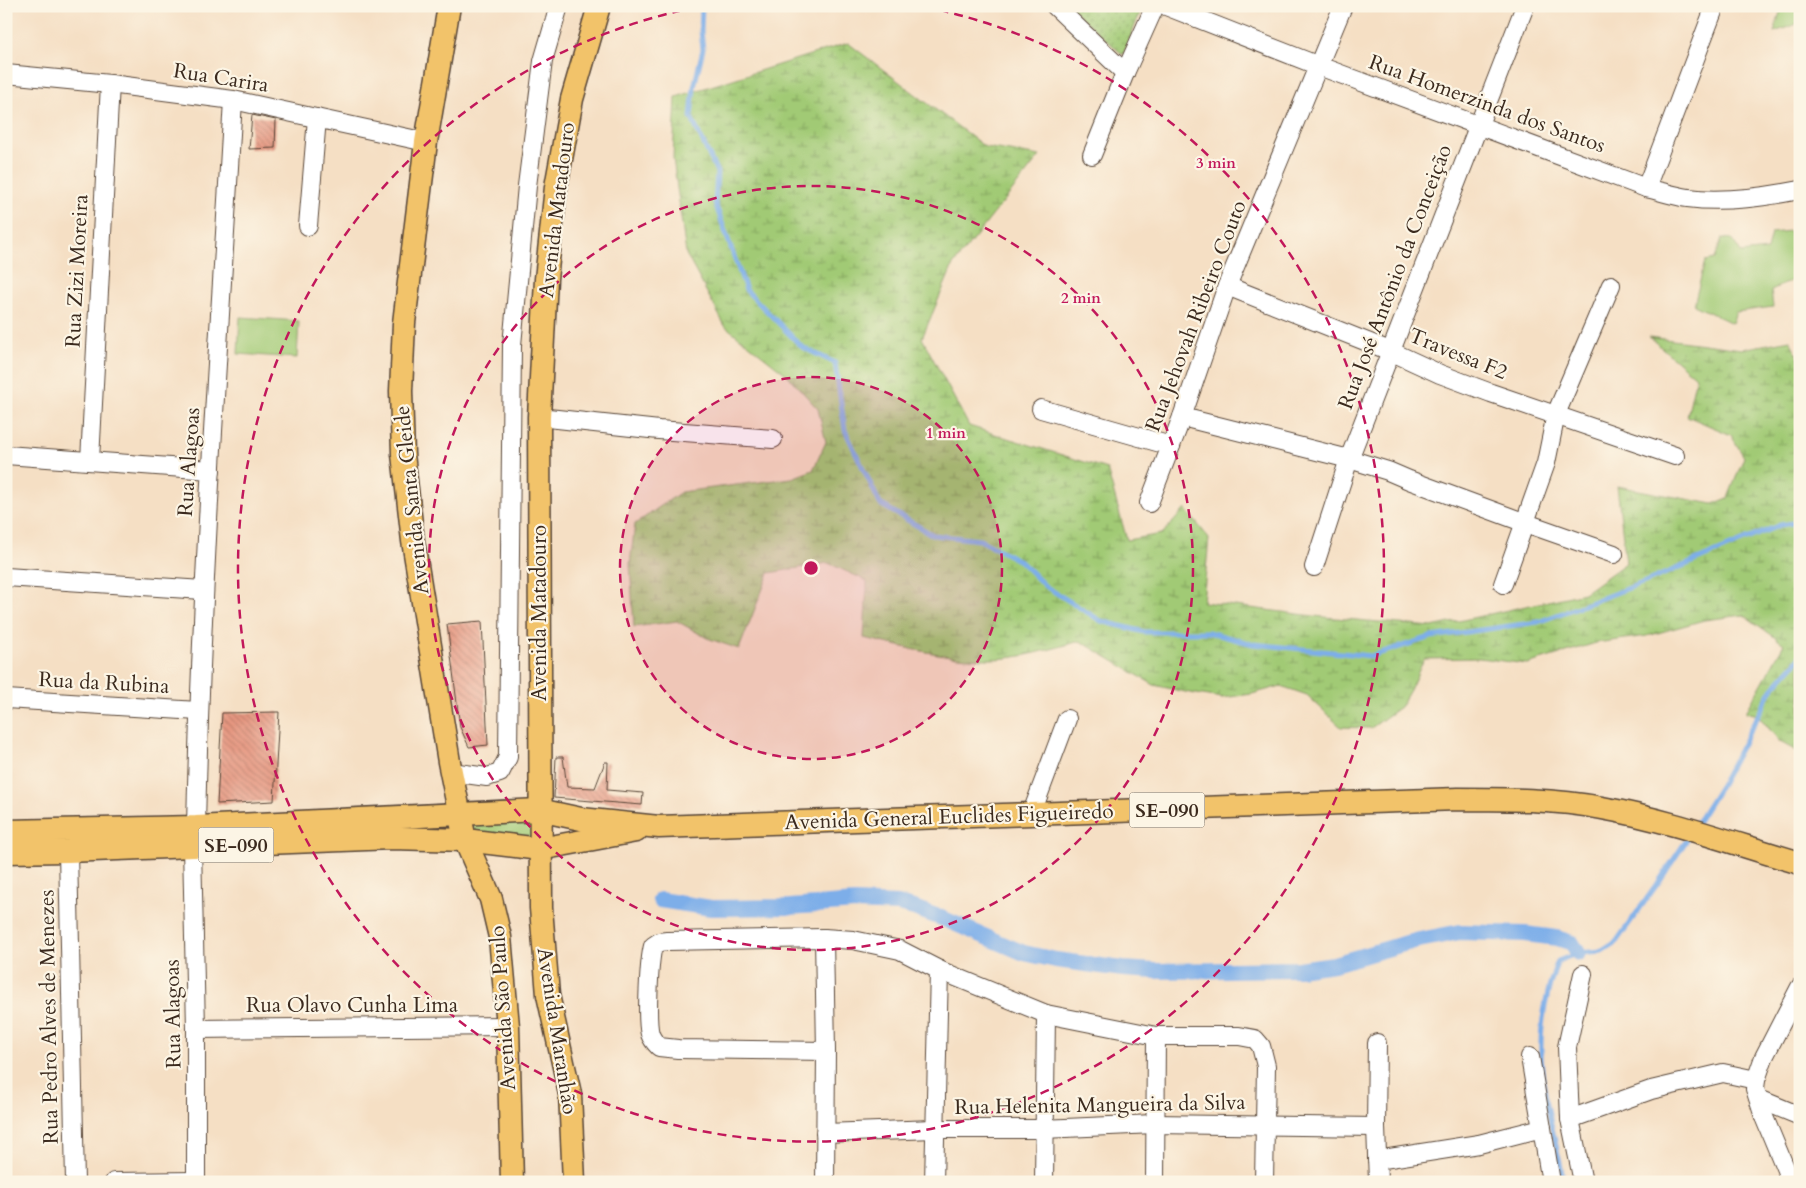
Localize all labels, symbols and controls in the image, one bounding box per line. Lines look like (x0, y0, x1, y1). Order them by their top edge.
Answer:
street label: Rua Homerzinda dos Santos (1365, 48, 1609, 160)
street label: Rua Carira (171, 56, 271, 100)
street label: Avenida Matadouro (532, 121, 582, 299)
street label: Rua José Antônio da Conceição (1331, 140, 1459, 414)
text: 3 min (1196, 153, 1236, 173)
street label: Rua Zizi Moreira (59, 194, 95, 348)
street label: Rua Jehovah Ribeiro Couto (1138, 196, 1254, 436)
text: 2 min (1061, 288, 1101, 308)
street label: Travessa F2 (1404, 321, 1512, 387)
street label: Avenida Santa Gleide (388, 404, 436, 596)
street label: Rua Alagoas (171, 406, 207, 518)
text: 1 min (926, 423, 966, 443)
street label: Avenida Matadouro (525, 525, 554, 701)
centre of rings (802, 559, 820, 577)
street label: Rua da Rubina (38, 665, 170, 701)
road number: SE-090 (1130, 792, 1204, 828)
street label: Avenida General Euclides Figueiredo (784, 797, 1114, 837)
road number: SE-090 (198, 828, 274, 862)
street label: Rua Pedro Alves de Menezes (32, 889, 66, 1145)
street label: Avenida São Paulo (483, 925, 523, 1091)
street label: Avenida Maranhão (530, 946, 584, 1116)
street label: Rua Alagoas (158, 959, 188, 1069)
street label: Rua Olavo Cunha Lima (246, 991, 458, 1020)
street label: Rua Helenita Mangueira da Silva (954, 1088, 1246, 1122)

